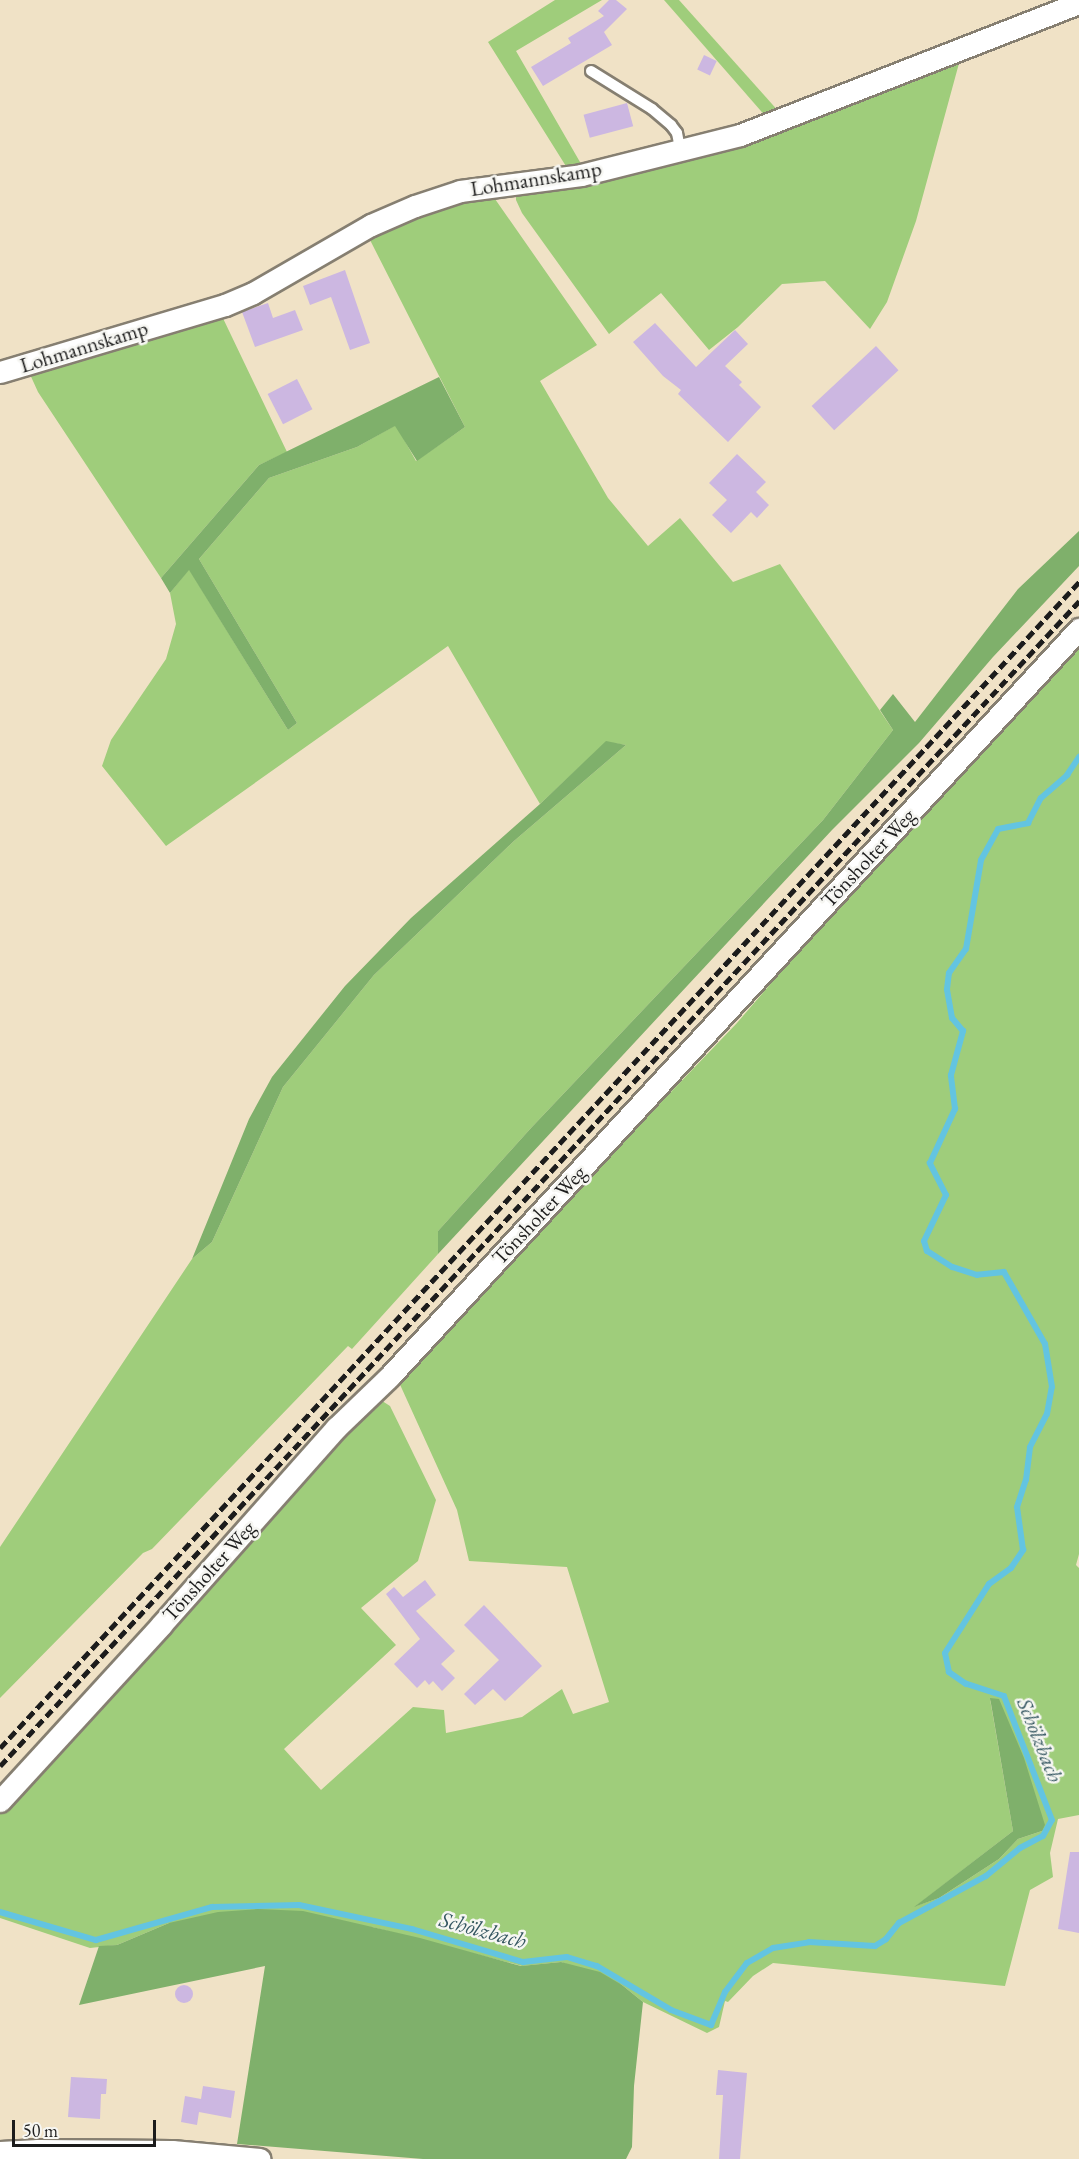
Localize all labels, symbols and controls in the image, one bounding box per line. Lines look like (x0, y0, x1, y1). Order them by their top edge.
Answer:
street label: Lohmannskamp (469, 156, 603, 202)
street label: Lohmannskamp (17, 316, 151, 378)
street label: Tönsholter Weg (816, 803, 920, 913)
street label: Tönsholter Weg (487, 1160, 591, 1270)
street label: Tönsholter Weg (157, 1516, 261, 1626)
water label: Schölzbach (1011, 1694, 1069, 1786)
water label: Schölzbach (437, 1906, 529, 1954)
scale bar (15, 2108, 159, 2146)
text: 50 m (23, 2119, 58, 2142)

